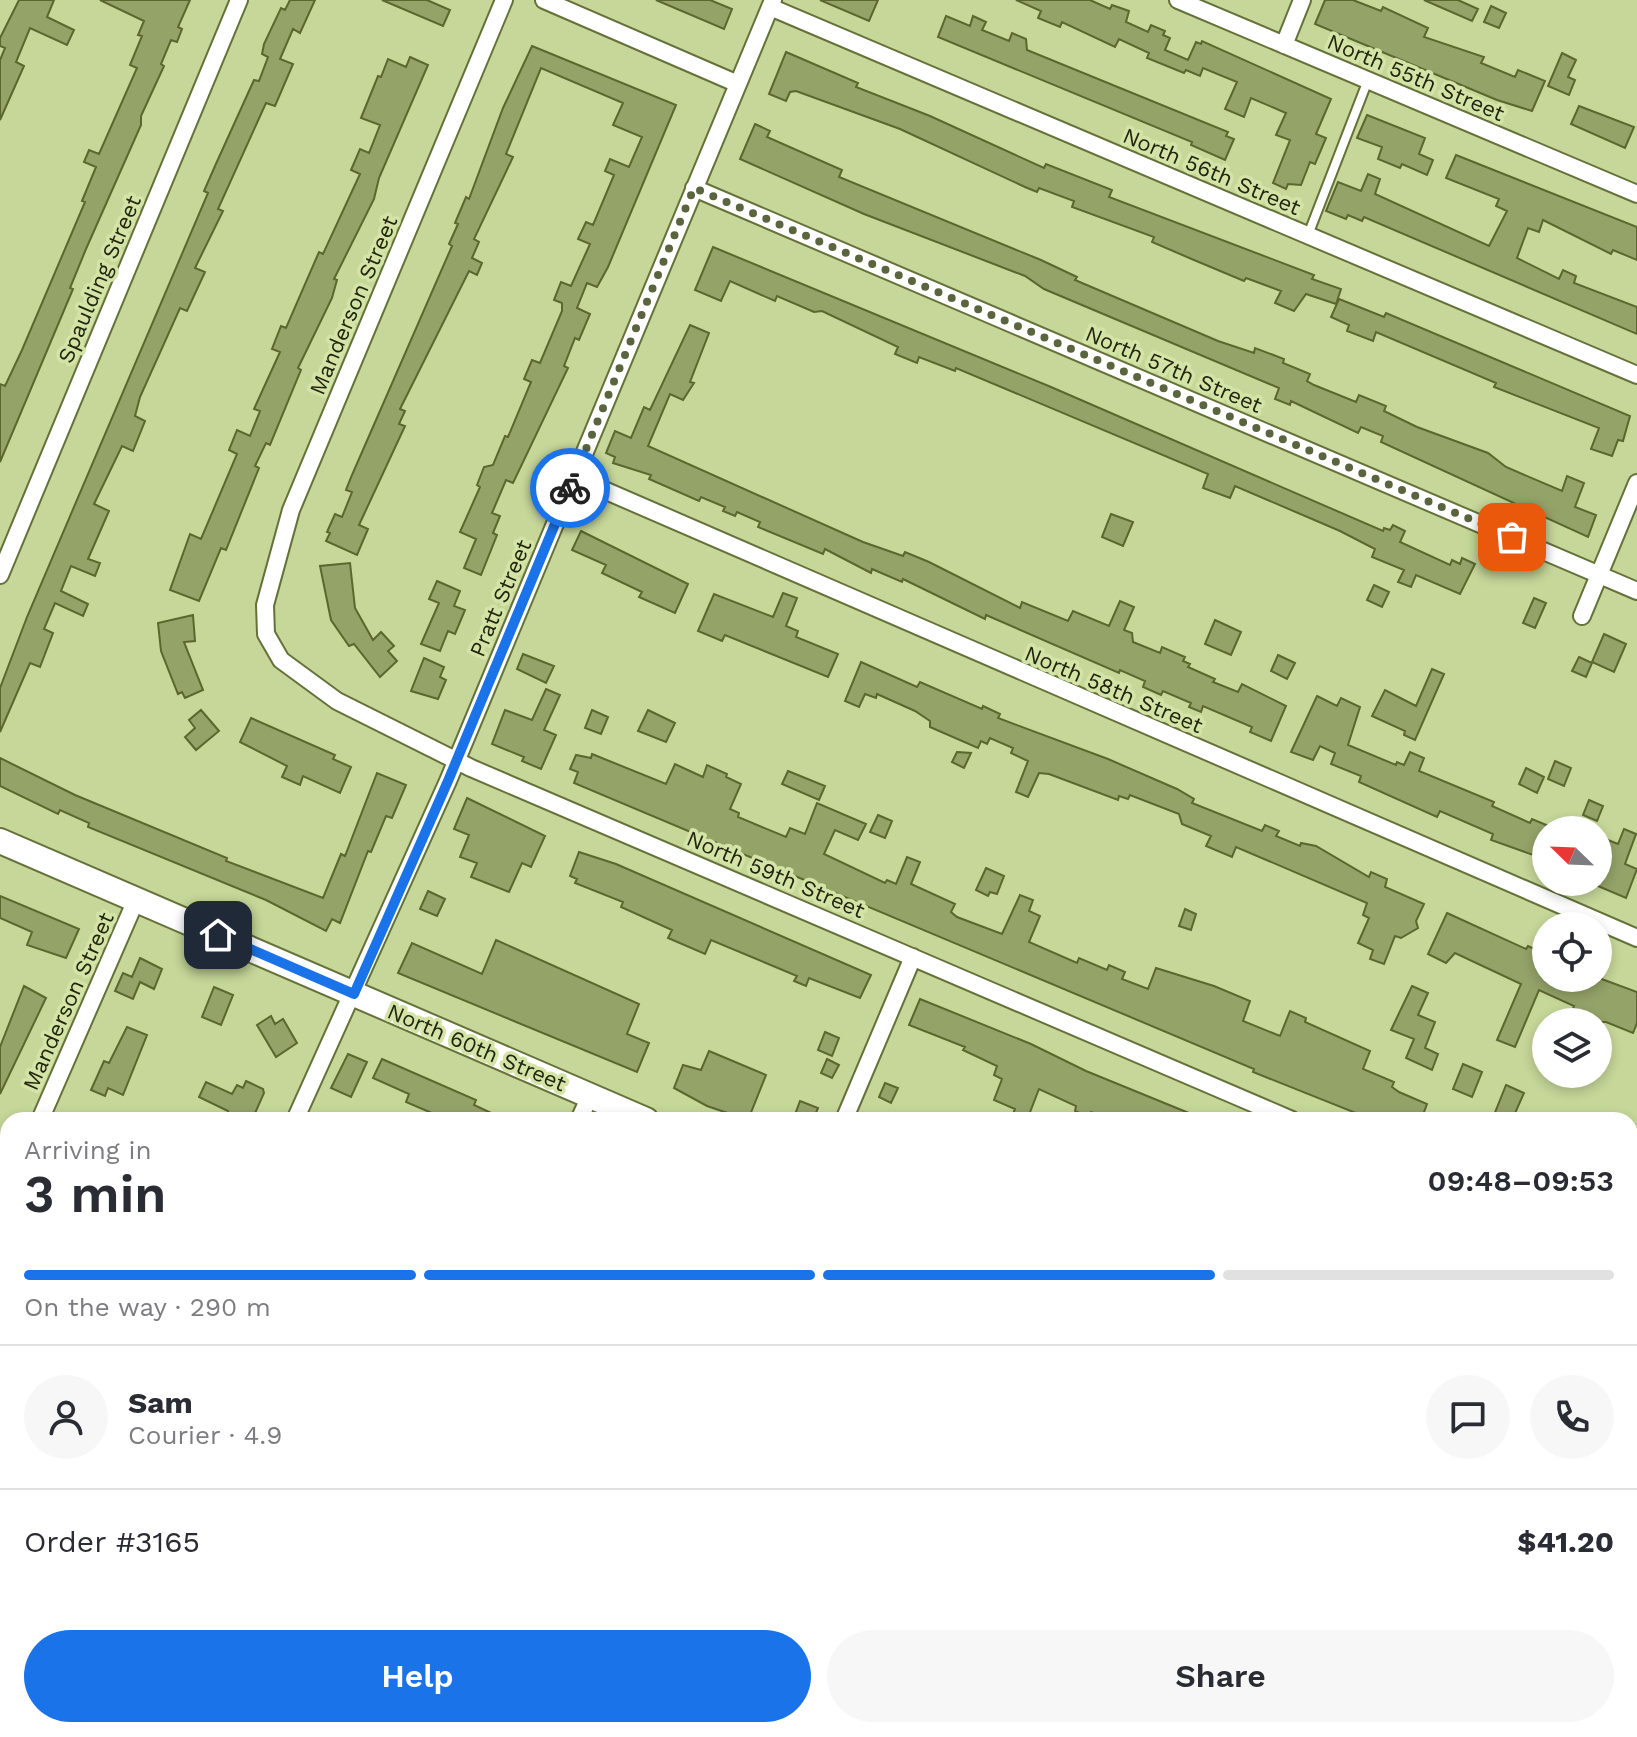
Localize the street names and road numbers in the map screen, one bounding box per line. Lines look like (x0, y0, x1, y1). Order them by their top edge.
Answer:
street label: North 55th Street (1323, 29, 1508, 126)
street label: North 56th Street (1119, 123, 1304, 220)
street label: Spaulding Street (53, 192, 146, 367)
street label: Manderson Street (304, 212, 402, 398)
street label: North 57th Street (1082, 321, 1266, 418)
street label: Pratt Street (465, 536, 536, 661)
street label: North 58th Street (1021, 641, 1206, 738)
street label: North 59th Street (683, 826, 868, 923)
street label: Manderson Street (18, 908, 119, 1094)
street label: North 60th Street (384, 999, 570, 1096)

